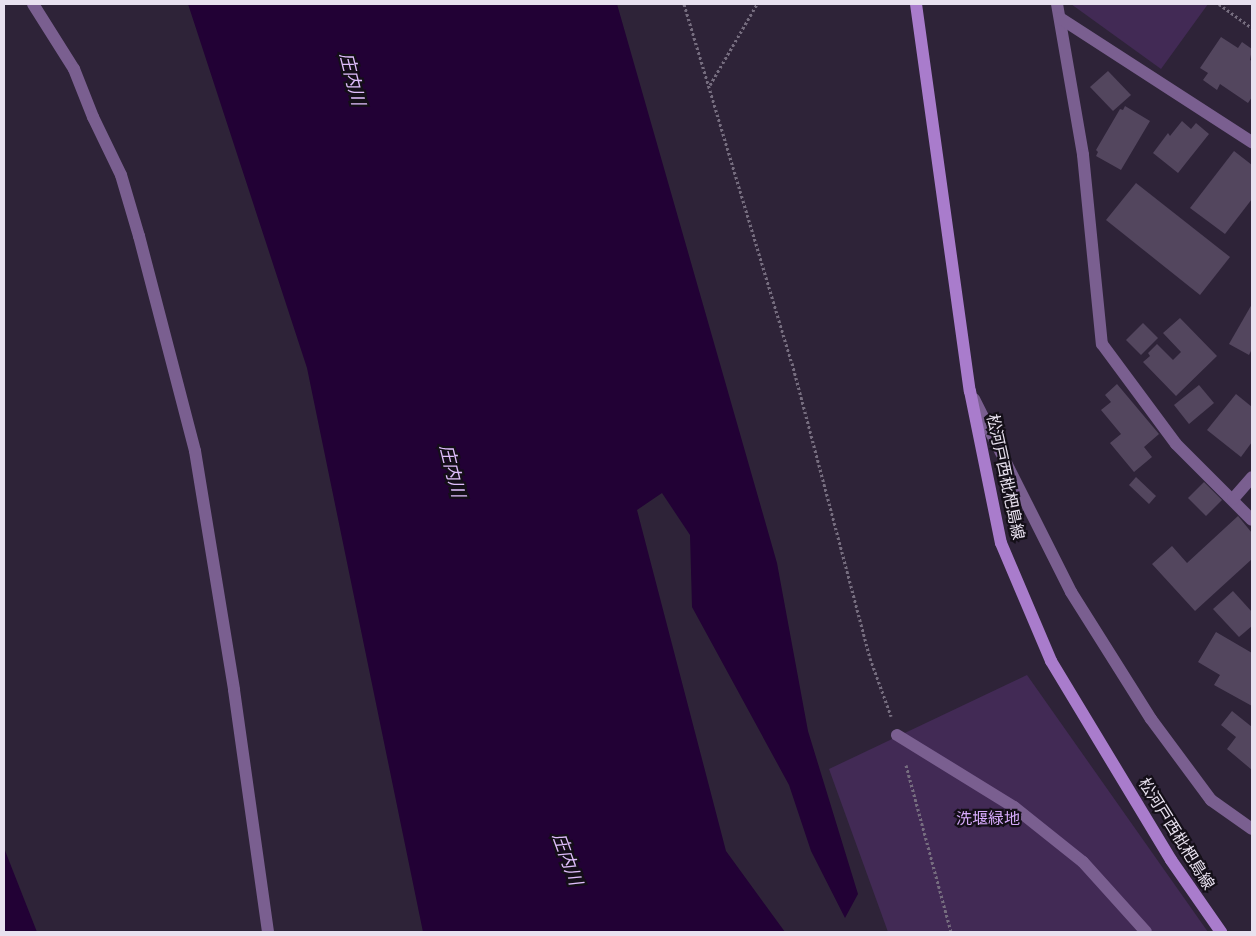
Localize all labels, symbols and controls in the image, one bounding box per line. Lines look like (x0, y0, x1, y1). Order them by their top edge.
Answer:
water label: 庄内川 (335, 50, 369, 108)
street label: 松河戸西枇杷島線 (982, 412, 1028, 542)
water label: 庄内川 (435, 442, 469, 500)
street label: 松河戸西枇杷島線 (1134, 775, 1218, 893)
park label: 洗堰緑地 (956, 809, 1020, 829)
water label: 庄内川 (548, 830, 586, 888)

